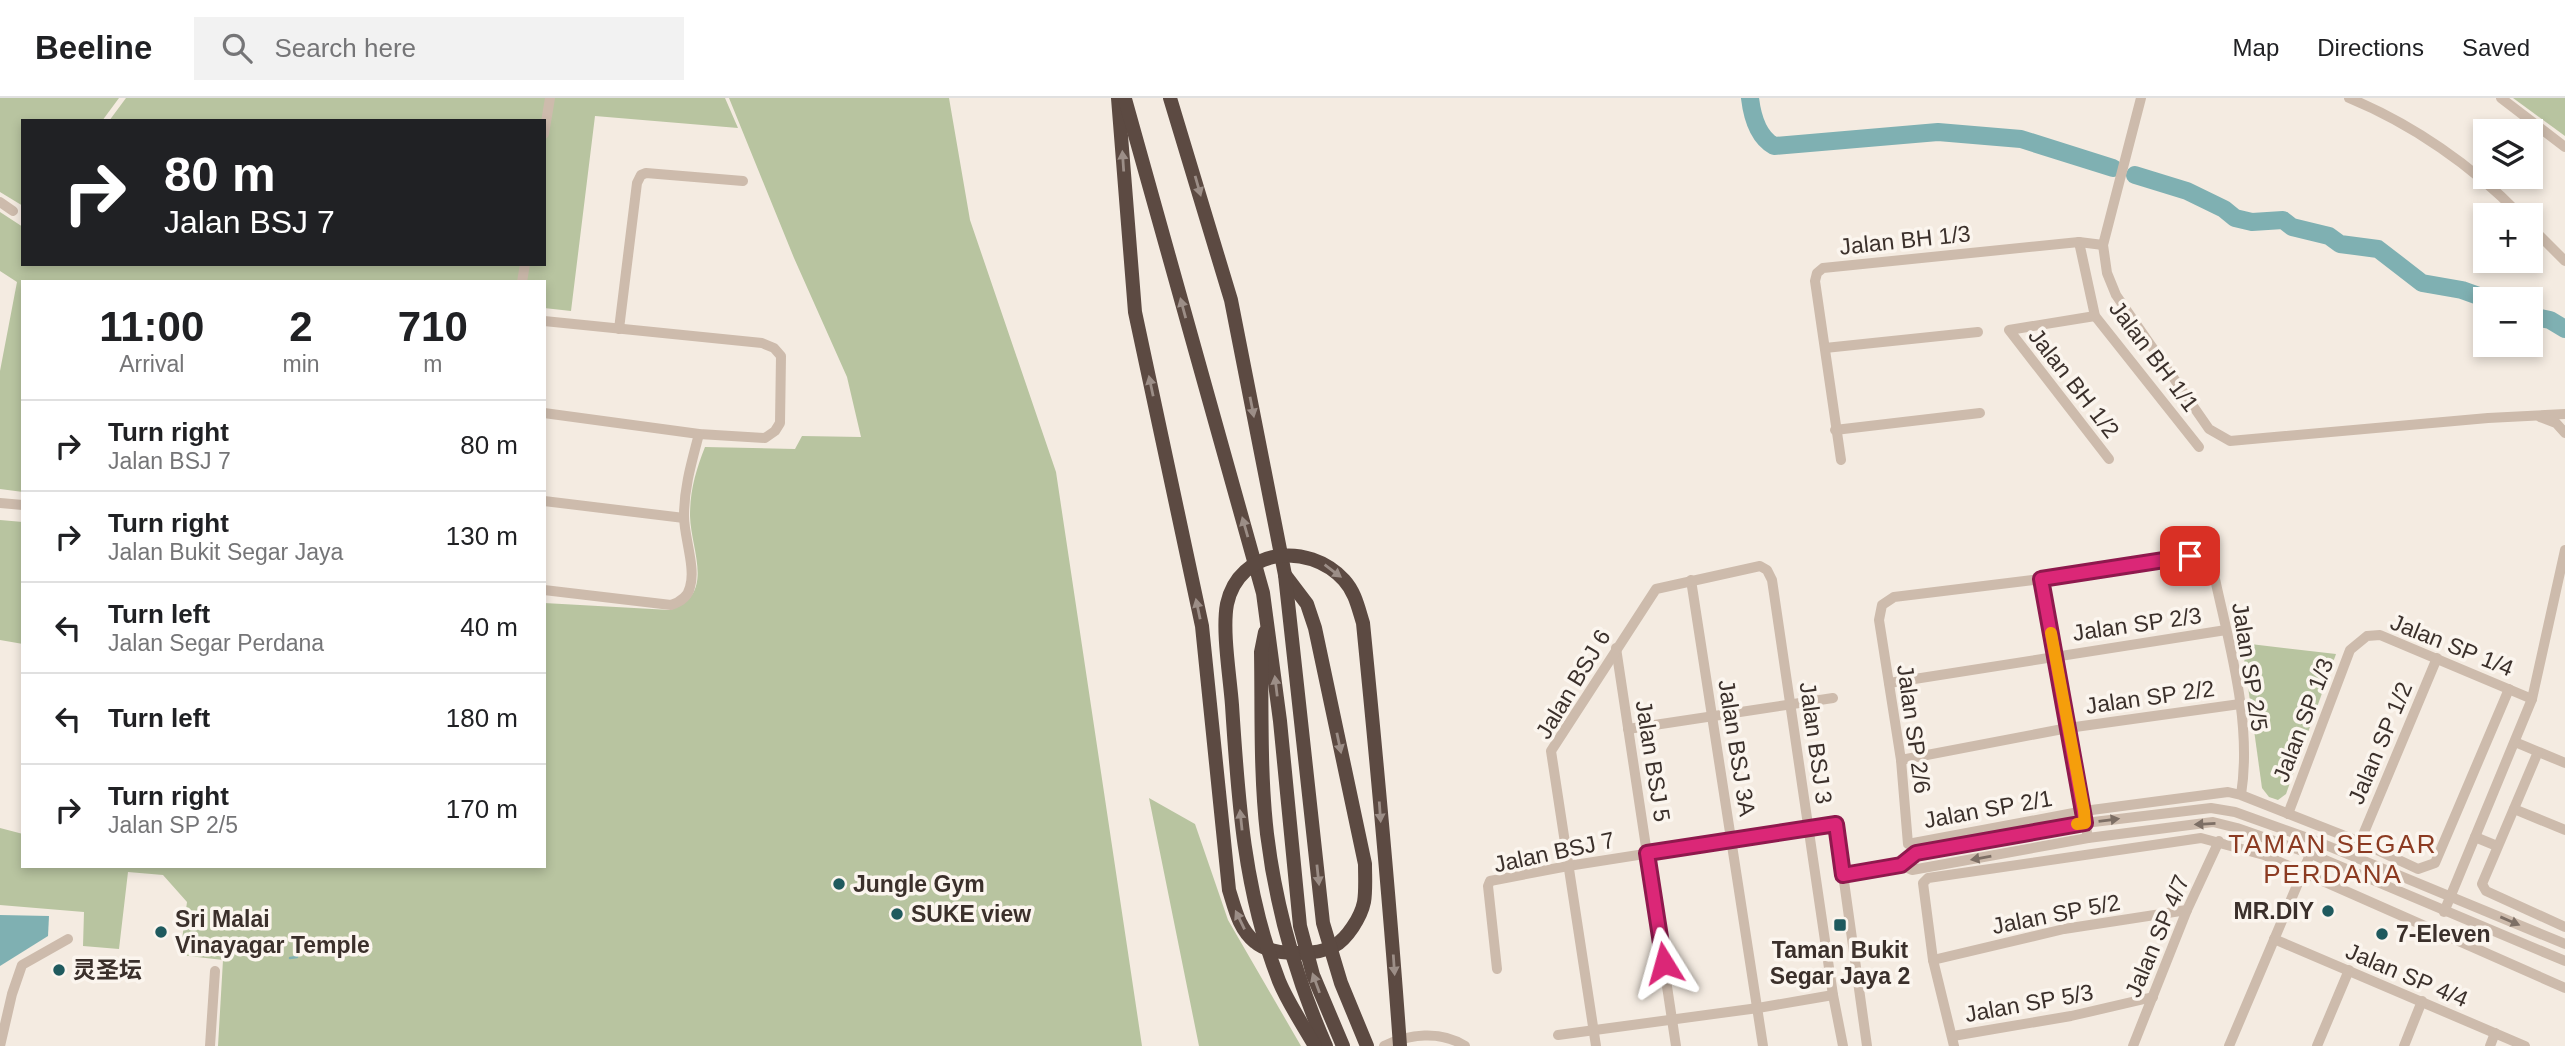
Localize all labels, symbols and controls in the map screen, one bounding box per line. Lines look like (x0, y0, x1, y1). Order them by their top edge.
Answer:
search box (194, 17, 684, 80)
text: Beeline (35, 29, 152, 66)
icon: search (218, 29, 256, 67)
text: Search here (274, 33, 416, 63)
text: Map (2233, 34, 2279, 61)
text: Directions (2317, 34, 2424, 61)
text: Saved (2462, 34, 2530, 61)
map controls (2473, 119, 2543, 357)
button: layers (2473, 119, 2543, 189)
icon: right (49, 147, 140, 238)
text: 80 m (164, 147, 276, 201)
one-way arrow (1117, 150, 1128, 172)
one-way arrow (1193, 176, 1203, 197)
button: + (2473, 203, 2543, 273)
text: Jalan BSJ 7 (164, 204, 335, 240)
street label: Jalan BH 1/3 (1838, 220, 1972, 260)
button: − (2473, 287, 2543, 357)
street label: Jalan BH 1/1 (2104, 296, 2204, 416)
one-way arrow (1177, 297, 1188, 319)
text: 11:00 (99, 303, 204, 350)
text: 2 (289, 303, 313, 350)
text: 710 (398, 303, 468, 350)
street label: Jalan BH 1/2 (2023, 323, 2125, 443)
text: Arrival (119, 351, 184, 377)
text: min (282, 351, 320, 377)
text: m (423, 351, 442, 377)
one-way arrow (1145, 375, 1156, 397)
one-way arrow (1247, 396, 1258, 418)
text: Turn right (108, 417, 229, 447)
icon: right (49, 427, 87, 465)
text: 80 m (460, 430, 518, 460)
text: Jalan BSJ 7 (108, 448, 231, 474)
text: Turn right (108, 508, 229, 538)
one-way arrow (1239, 516, 1249, 537)
icon: right (49, 518, 87, 556)
text: 130 m (446, 521, 518, 551)
pin (2160, 526, 2220, 586)
icon: arrive (2171, 537, 2209, 575)
text: Jalan Bukit Segar Jaya (108, 539, 343, 565)
one-way arrow (1323, 564, 1341, 579)
one-way arrow (1193, 598, 1204, 620)
text: Turn left (108, 599, 210, 629)
street label: Jalan SP 2/5 (2227, 601, 2273, 733)
street label: Jalan SP 2/3 (2071, 602, 2203, 646)
icon: left (49, 609, 87, 647)
street label: Jalan SP 1/4 (2387, 609, 2517, 681)
text: 40 m (460, 612, 518, 642)
street label: Jalan BSJ 6 (1530, 625, 1616, 743)
text: Jalan Segar Perdana (108, 630, 324, 656)
street label: Jalan SP 1/3 (2268, 655, 2338, 785)
street label: Jalan SP 2/6 (1892, 663, 1936, 795)
one-way arrow (1270, 674, 1281, 696)
street label: Jalan SP 2/2 (2084, 675, 2216, 719)
street label: Jalan BSJ 3A (1713, 678, 1761, 819)
street label: Jalan SP 1/2 (2343, 678, 2417, 808)
street label: Jalan BSJ 3 (1795, 680, 1837, 806)
street label: Jalan BSJ 5 (1631, 698, 1675, 824)
icon: left (49, 700, 87, 738)
text: Turn left (108, 703, 210, 733)
text: 180 m (446, 703, 518, 733)
one-way arrow (1334, 732, 1345, 754)
text: Turn right (108, 781, 229, 811)
street label: Jalan SP 2/1 (1922, 785, 2054, 833)
icon: right (49, 791, 87, 829)
text: 170 m (446, 794, 518, 824)
one-way arrow (1374, 802, 1385, 824)
one-way arrow (1236, 809, 1247, 831)
text: Jalan SP 2/5 (108, 812, 238, 838)
one-way arrow (2098, 815, 2120, 826)
one-way arrow (2194, 819, 2216, 830)
street label: Jalan BSJ 7 (1491, 827, 1617, 877)
district label: TAMAN SEGAR PERDANA (2228, 829, 2438, 889)
one-way arrow (1969, 853, 1991, 864)
one-way arrow (1313, 864, 1324, 886)
place label: Jungle Gym (853, 871, 985, 897)
street label: Jalan SP 4/7 (2120, 871, 2194, 1001)
marker: Jungle Gym (831, 876, 847, 892)
street label: Jalan SP 5/2 (1990, 889, 2122, 939)
place label: MR.DIY (2234, 898, 2314, 924)
place label: SUKE view (911, 901, 1031, 927)
marker: MR.DIY (2320, 903, 2336, 919)
place label: Sri Malai Vinayagar Temple (175, 906, 370, 958)
marker: SUKE view (889, 906, 905, 922)
one-way arrow (1234, 910, 1246, 930)
one-way arrow (2500, 915, 2520, 927)
marker: Taman Bukit Segar Jaya 2 (1832, 917, 1848, 933)
place label: 7-Eleven (2396, 921, 2491, 947)
marker: Sri Malai Vinayagar Temple (153, 924, 169, 940)
position arrow (1627, 926, 1701, 1000)
marker: 7-Eleven (2374, 926, 2390, 942)
place label: Taman Bukit Segar Jaya 2 (1770, 937, 1910, 989)
street label: Jalan SP 4/4 (2342, 938, 2472, 1012)
one-way arrow (1389, 954, 1400, 976)
place label: 灵圣坛 (73, 957, 142, 983)
marker: 灵圣坛 (51, 962, 67, 978)
one-way arrow (1311, 973, 1322, 994)
street label: Jalan SP 5/3 (1963, 979, 2095, 1027)

